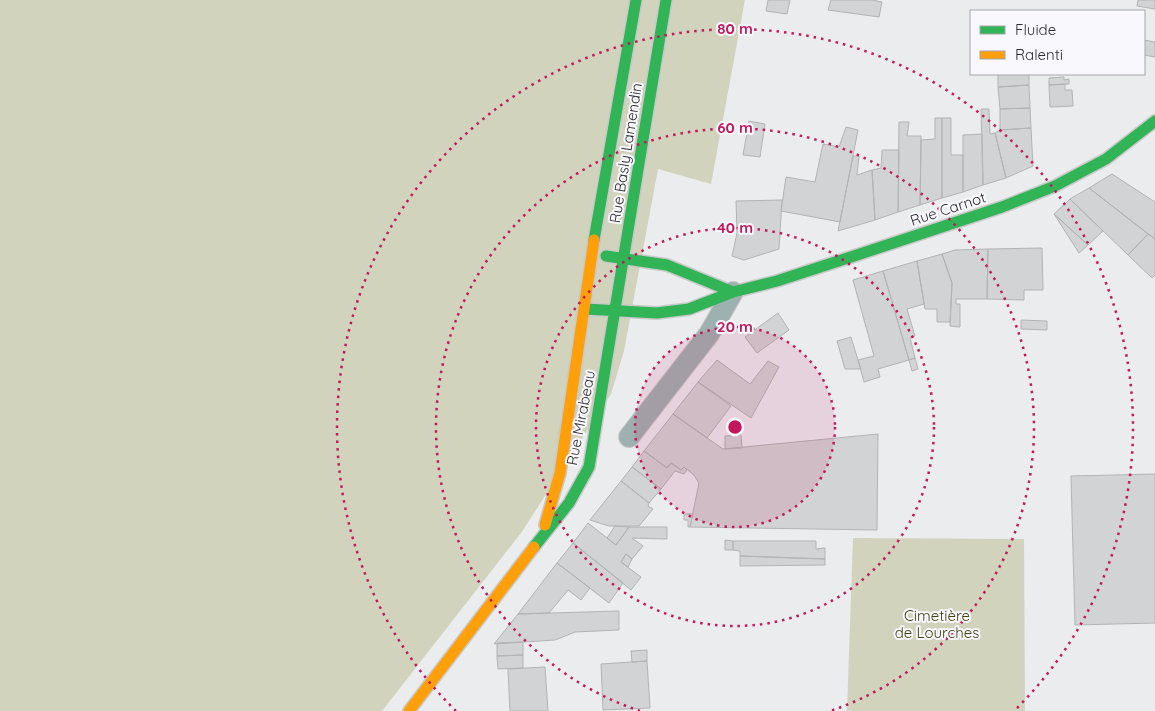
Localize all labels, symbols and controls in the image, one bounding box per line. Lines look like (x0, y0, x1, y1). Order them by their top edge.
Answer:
legend (970, 10, 1145, 75)
text: 80 m (717, 19, 753, 38)
text: Fluide (1015, 20, 1056, 39)
text: Ralenti (1015, 45, 1063, 64)
street label: Rue Basly Lamendin (605, 82, 646, 224)
text: 60 m (717, 118, 753, 137)
street label: Rue Carnot (908, 187, 988, 230)
text: 40 m (717, 218, 753, 237)
text: 20 m (717, 317, 753, 336)
street label: Rue Mirabeau (562, 369, 599, 467)
centre of rings (726, 418, 744, 436)
park label: Cimetière de Lourches (895, 606, 979, 642)

